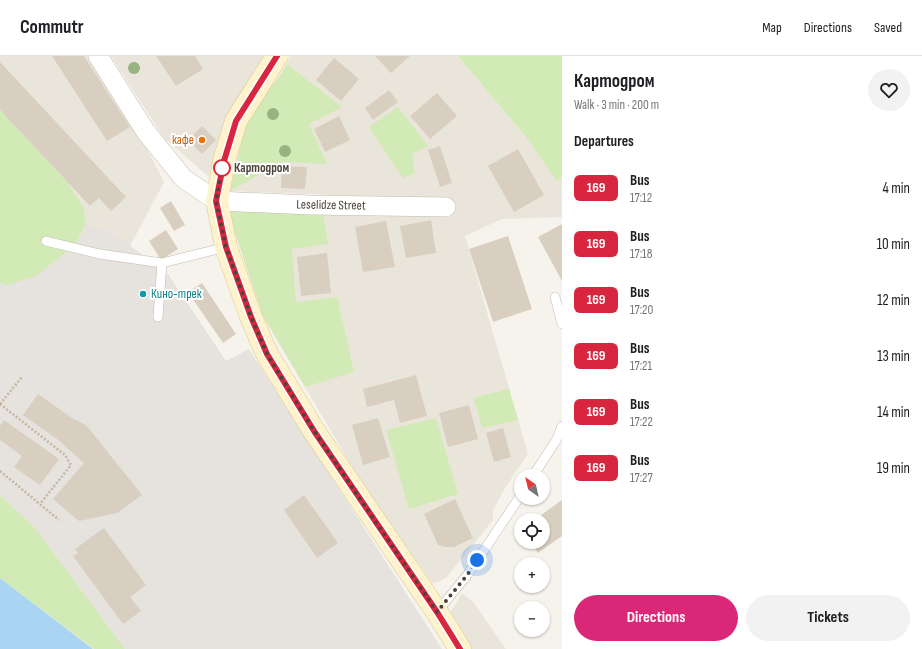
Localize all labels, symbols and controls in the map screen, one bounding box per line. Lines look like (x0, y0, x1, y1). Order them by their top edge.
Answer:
text: Commutr (20, 16, 84, 39)
text: Map (762, 19, 782, 36)
text: Directions (804, 19, 852, 36)
text: Saved (874, 19, 902, 36)
button: heart (868, 69, 910, 111)
text: Картодром (574, 70, 655, 93)
text: Walk · 3 min · 200 m (574, 97, 659, 113)
place label: кафе (172, 132, 194, 148)
text: Departures (574, 132, 634, 151)
marker: кафе (197, 135, 207, 145)
marker: Картодром (213, 159, 231, 177)
place label: Картодром (234, 160, 289, 176)
text: Bus (630, 171, 649, 190)
text: 169 (587, 179, 605, 196)
text: 4 min (883, 179, 910, 198)
text: 17:12 (630, 190, 652, 206)
street label: Leselidze Street (296, 196, 366, 214)
text: Bus (630, 227, 649, 246)
text: 169 (587, 235, 605, 252)
text: 10 min (877, 235, 910, 254)
text: 17:18 (630, 246, 652, 262)
text: Bus (630, 283, 649, 302)
place label: Кино-трек (151, 286, 202, 302)
marker: Кино-трек (138, 289, 148, 299)
text: 169 (587, 291, 605, 308)
text: 12 min (877, 291, 910, 310)
text: 17:20 (630, 302, 653, 318)
text: Bus (630, 339, 649, 358)
text: 169 (587, 347, 605, 364)
text: 13 min (877, 347, 910, 366)
text: 17:21 (630, 358, 652, 374)
text: Bus (630, 395, 649, 414)
text: 169 (587, 403, 605, 420)
text: 14 min (877, 403, 910, 422)
text: 17:22 (630, 414, 653, 430)
text: Bus (630, 451, 649, 470)
text: 169 (587, 459, 605, 476)
text: 19 min (877, 459, 910, 478)
north arrow (514, 469, 550, 505)
map controls (514, 469, 550, 637)
text: 17:27 (630, 470, 653, 486)
button: locate (514, 513, 550, 549)
your location (467, 550, 487, 570)
button: + (514, 557, 550, 593)
button: Directions (574, 595, 738, 641)
button: Tickets (746, 595, 910, 641)
button: − (514, 601, 550, 637)

